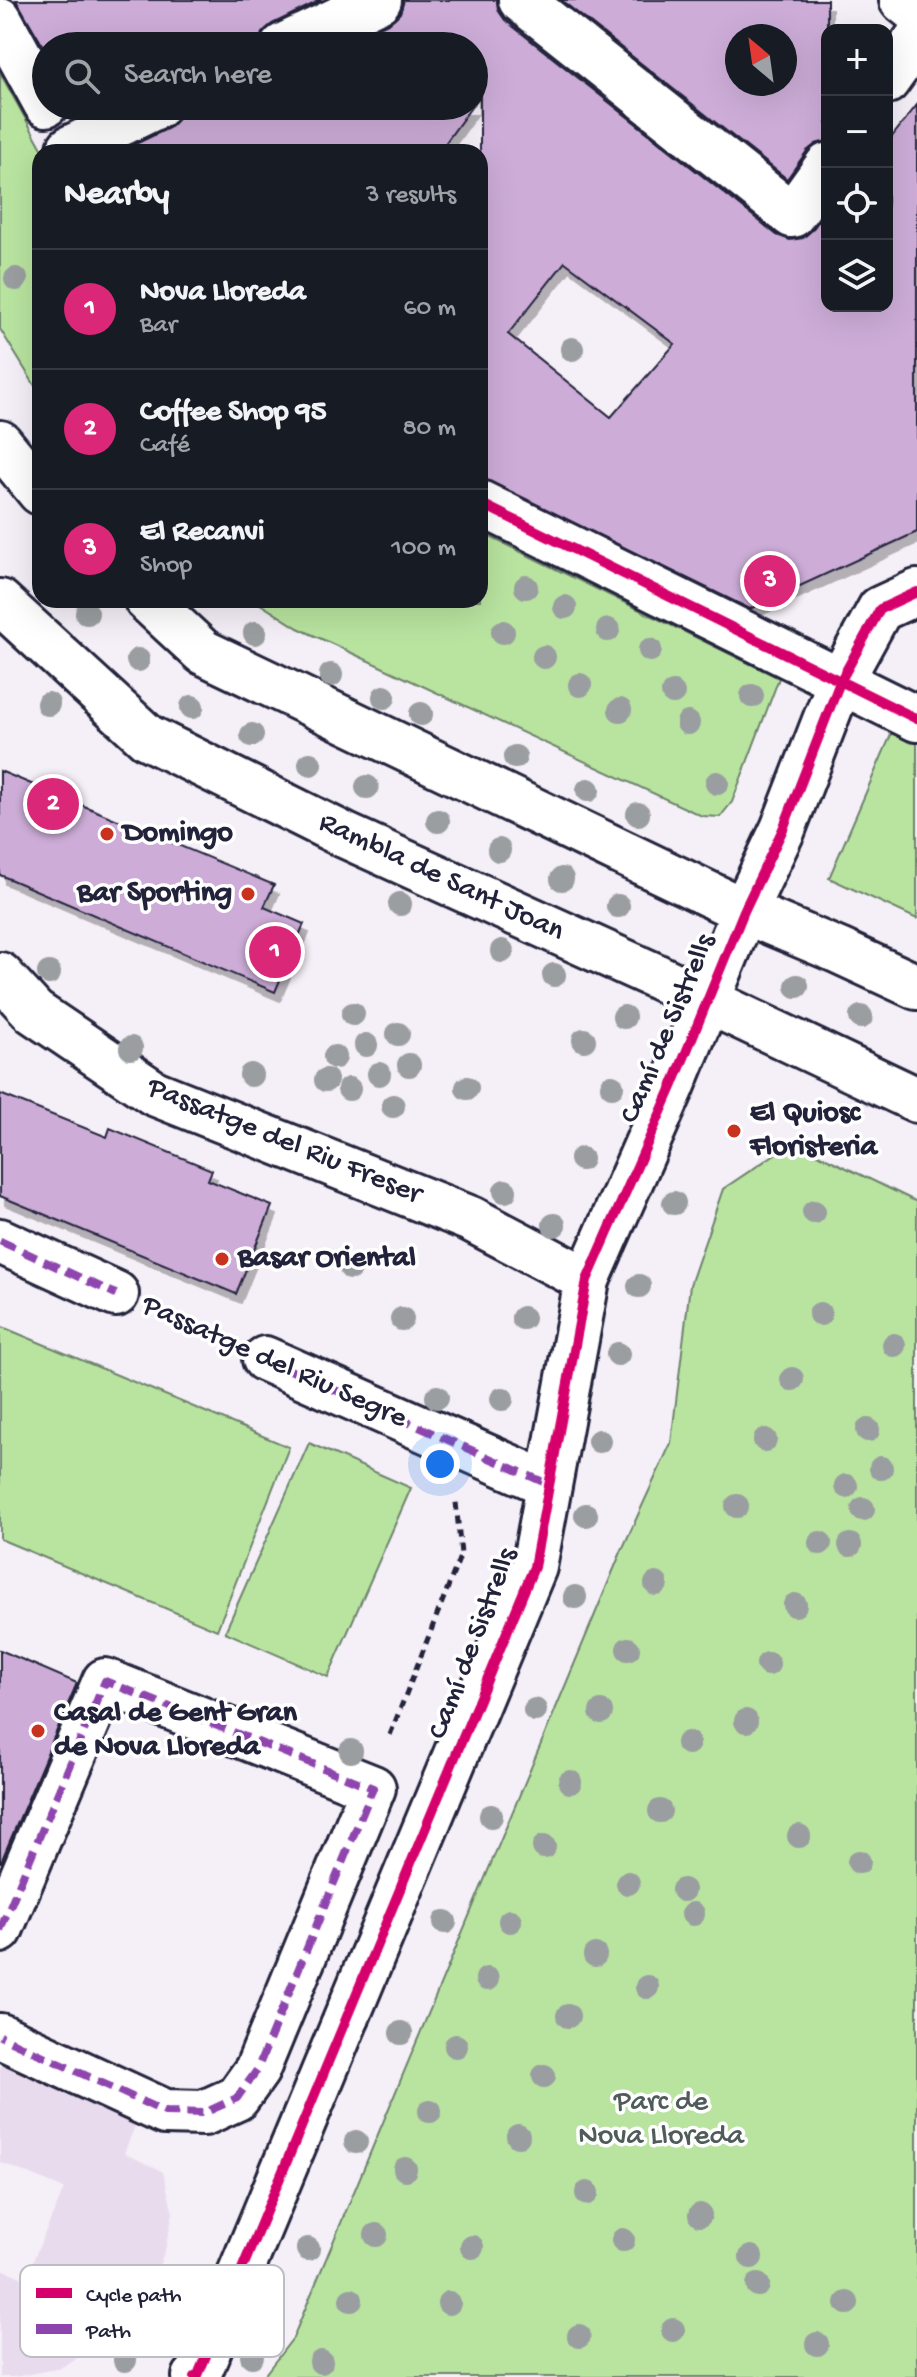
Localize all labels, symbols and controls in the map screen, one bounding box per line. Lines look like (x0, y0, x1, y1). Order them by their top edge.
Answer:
north arrow (725, 24, 797, 96)
map controls (821, 24, 893, 312)
button: + (821, 24, 893, 96)
search box (32, 32, 488, 120)
icon: search (60, 54, 104, 98)
text: Search here (124, 59, 272, 94)
button: − (821, 96, 893, 168)
button: locate (821, 168, 893, 240)
text: Nearby (64, 176, 169, 216)
text: 3 results (366, 181, 456, 212)
button: layers (821, 240, 893, 312)
text: Nova Lloreda (140, 276, 306, 311)
text: 1 (85, 294, 95, 325)
text: 60 m (403, 294, 456, 325)
text: Bar (140, 311, 177, 342)
text: Coffee Shop 95 (140, 396, 327, 431)
text: 2 (84, 414, 96, 445)
text: 80 m (402, 414, 456, 445)
text: Café (140, 431, 190, 462)
text: El Recanvi (140, 516, 264, 551)
text: 3 (83, 534, 97, 565)
text: 100 m (391, 534, 456, 565)
text: Shop (140, 551, 192, 582)
pin: 3 (744, 551, 796, 611)
pin: 2 (27, 774, 79, 834)
street label: Rambla de Sant Joan (313, 806, 569, 950)
place label: Domingo (120, 817, 233, 852)
marker: Domingo (98, 825, 116, 843)
place label: Bar Sporting (76, 877, 232, 912)
marker: Bar Sporting (239, 885, 257, 903)
pin: 1 (249, 922, 301, 982)
street label: Camí de Sistrells (613, 928, 725, 1129)
street label: Passatge del Riu Freser (141, 1071, 428, 1214)
place label: El Quiosc Floristeria (749, 1097, 879, 1166)
marker: El Quiosc Floristeria (725, 1122, 743, 1140)
place label: Basar Oriental (237, 1242, 416, 1277)
marker: Basar Oriental (213, 1250, 231, 1268)
street label: Passatge del Riu Segre (135, 1288, 412, 1437)
your location (420, 1444, 460, 1484)
street label: Camí de Sistrells (421, 1543, 527, 1745)
place label: Casal de Gent Gran de Nova Lloreda (54, 1697, 298, 1766)
marker: Casal de Gent Gran de Nova Lloreda (29, 1722, 47, 1740)
park label: Parc de Nova Lloreda (578, 2086, 745, 2155)
legend (20, 2265, 284, 2357)
text: Cycle path (86, 2284, 182, 2310)
text: Path (85, 2320, 131, 2346)

